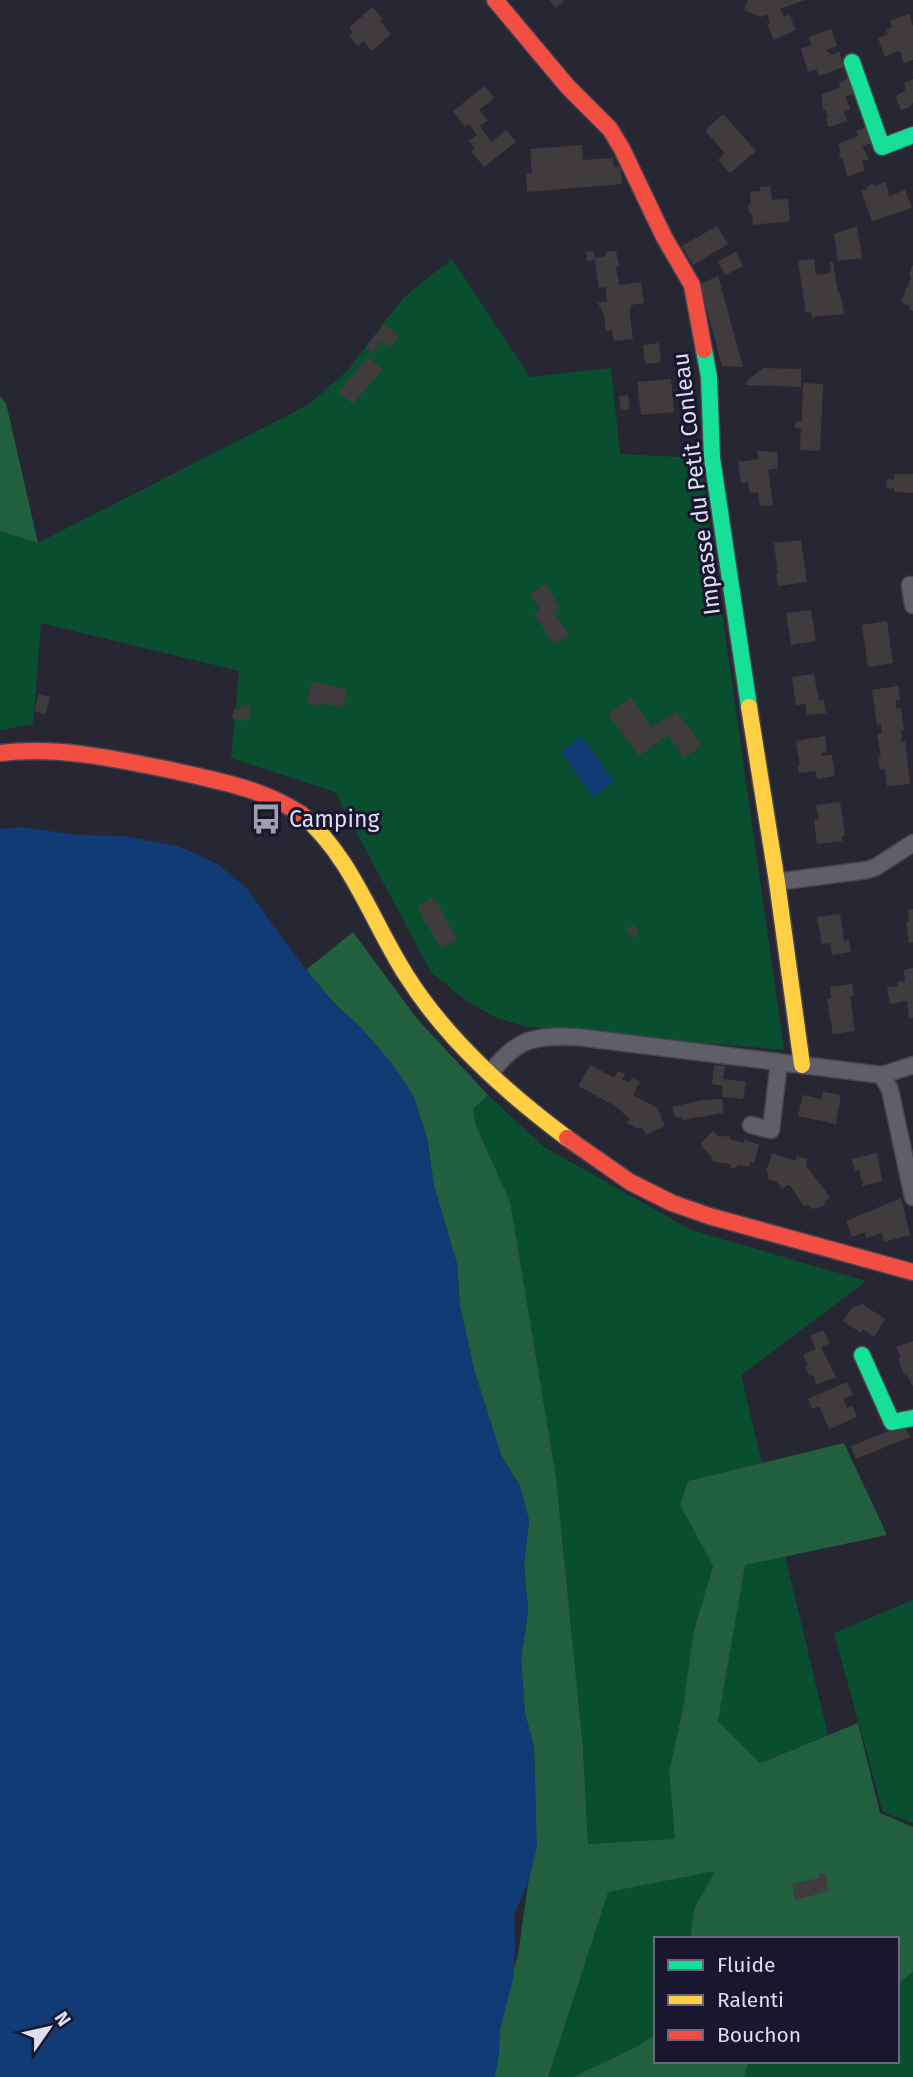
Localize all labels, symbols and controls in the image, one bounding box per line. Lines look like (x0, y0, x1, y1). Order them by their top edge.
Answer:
street label: Impasse du Petit Conleau (666, 351, 726, 617)
bus stop icon: Camping (249, 802, 283, 836)
place label: Camping (289, 805, 379, 833)
legend (654, 1937, 899, 2063)
text: Fluide (717, 1952, 775, 1978)
text: Ralenti (717, 1987, 784, 2013)
north arrow (14, 1993, 84, 2063)
text: N (50, 2007, 76, 2030)
text: Bouchon (717, 2022, 801, 2048)

